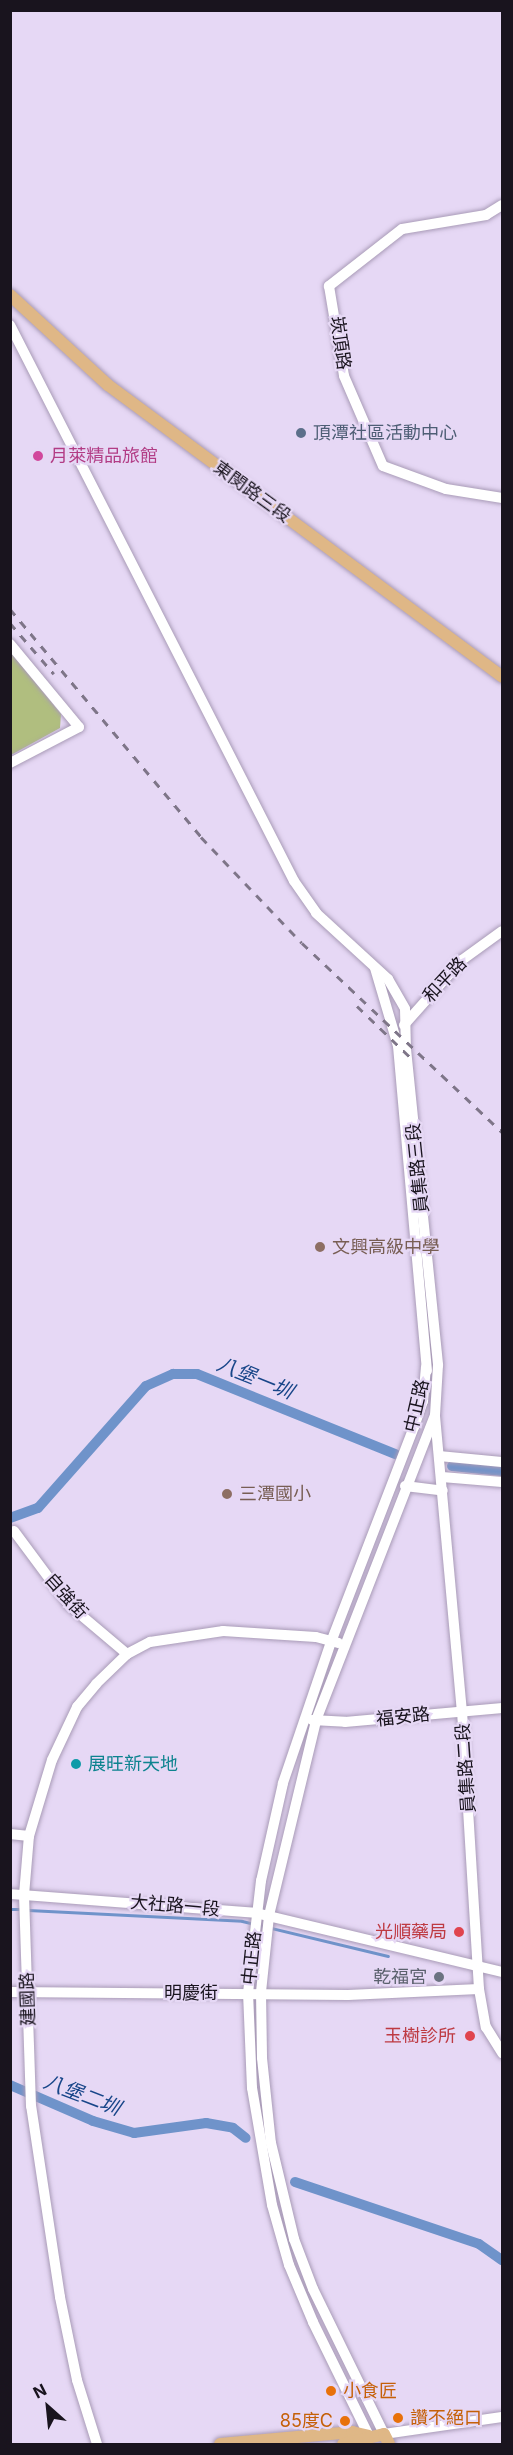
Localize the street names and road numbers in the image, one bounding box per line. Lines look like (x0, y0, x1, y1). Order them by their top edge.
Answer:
street label: 崁頂路 (326, 315, 354, 371)
street label: 東閔路三段 (209, 457, 295, 527)
street label: 和平路 (419, 953, 471, 1007)
street label: 員集路三段 (403, 1122, 433, 1214)
street label: 中正路 (400, 1377, 434, 1435)
street label: 自強街 (40, 1569, 92, 1623)
street label: 福安路 (375, 1703, 431, 1731)
street label: 員集路二段 (452, 1722, 480, 1814)
street label: 大社路一段 (129, 1891, 221, 1921)
street label: 中正路 (238, 1930, 266, 1986)
street label: 建國路 (16, 1972, 40, 2026)
street label: 明慶街 (164, 1982, 218, 2004)

